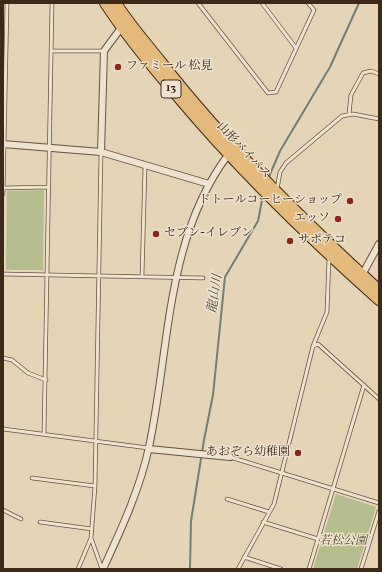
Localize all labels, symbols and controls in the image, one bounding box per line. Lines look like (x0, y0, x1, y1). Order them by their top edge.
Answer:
place label: ファミール 松見 (126, 60, 212, 74)
marker: ファミール 松見 (113, 62, 123, 72)
road number: 13 (161, 80, 181, 98)
street label: 山形バイパス (213, 120, 273, 182)
place label: ドトールコーヒーショップ (198, 194, 342, 208)
marker: ドトールコーヒーショップ (345, 196, 355, 206)
place label: エッソ (294, 212, 330, 226)
marker: エッソ (333, 214, 343, 224)
place label: セブン-イレブン (164, 227, 253, 241)
marker: セブン-イレブン (151, 229, 161, 239)
place label: サポテコ (298, 234, 346, 248)
marker: サポテコ (285, 236, 295, 246)
water label: 龍山川 (205, 274, 227, 314)
place label: あおぞら幼稚園 (206, 446, 290, 460)
marker: あおぞら幼稚園 (293, 448, 303, 458)
park label: 若松公園 (319, 535, 367, 549)

